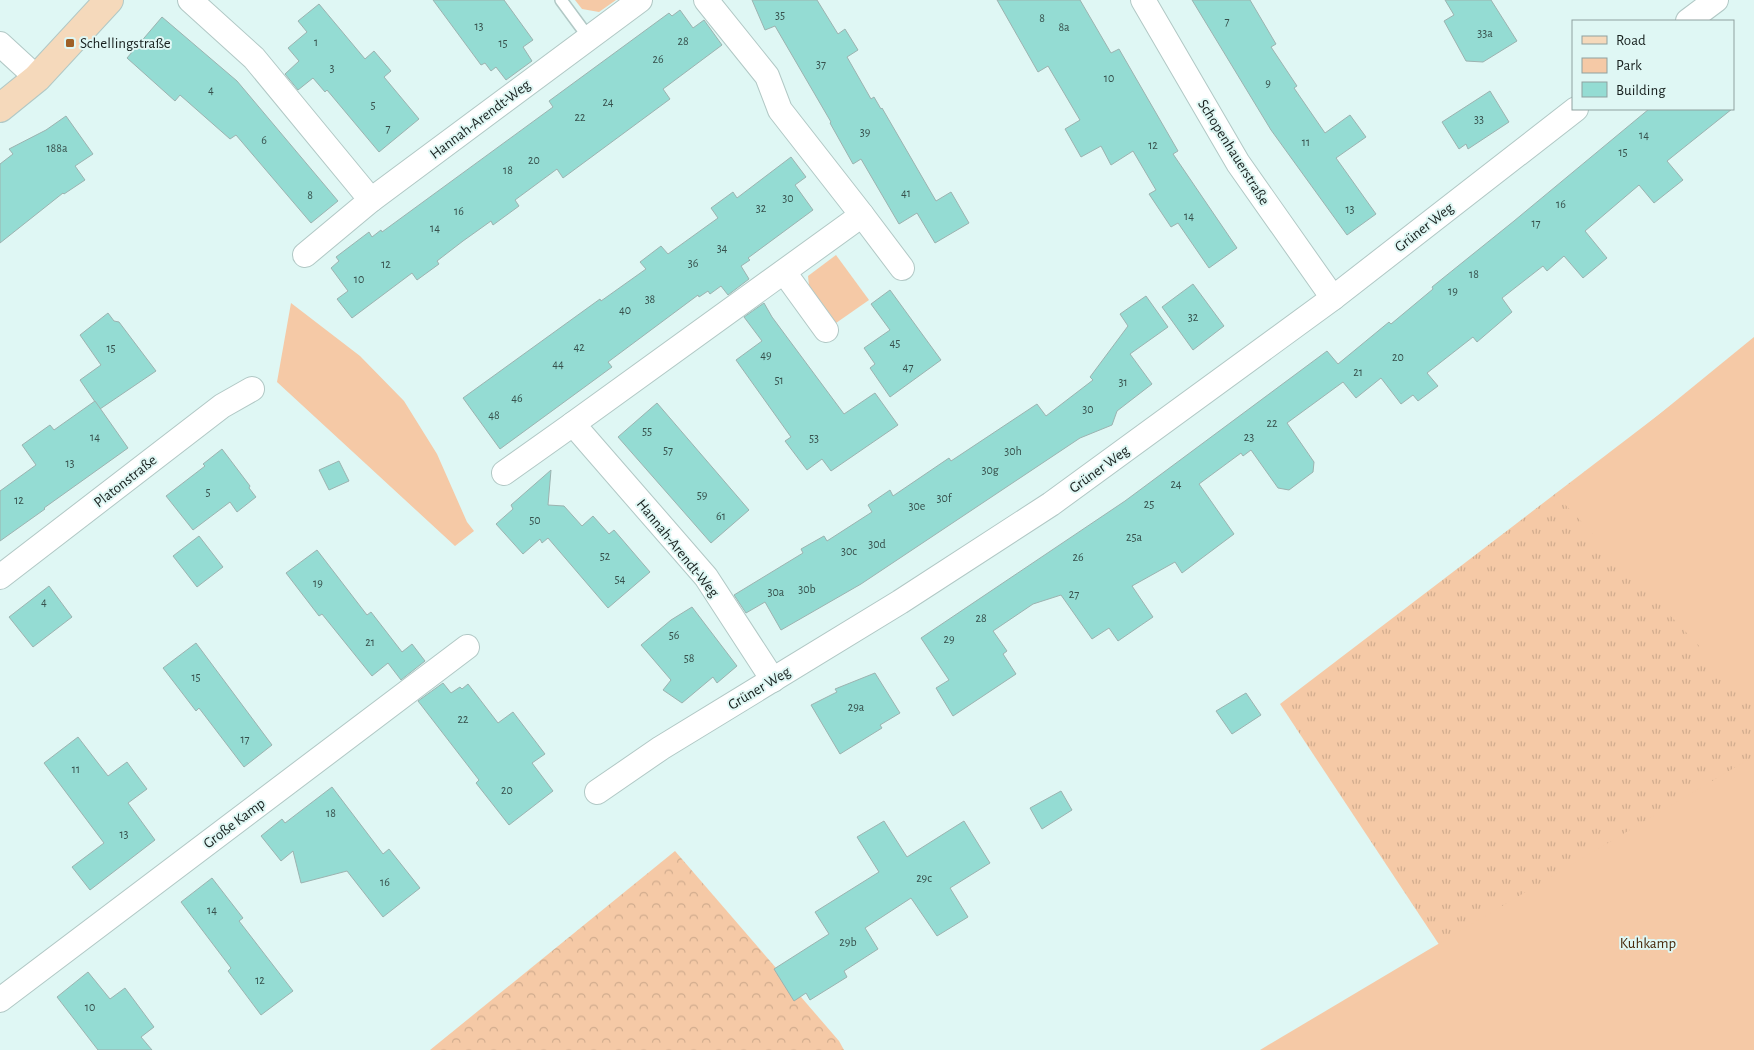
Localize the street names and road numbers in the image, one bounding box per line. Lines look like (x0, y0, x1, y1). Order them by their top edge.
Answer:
street label: Hannah-Arendt-Weg (427, 77, 534, 162)
street label: Schopenhauerstraße (1195, 97, 1272, 208)
street label: Grüner Weg (1392, 200, 1457, 255)
street label: Grüner Weg (1067, 442, 1133, 496)
street label: Platonstraße (91, 452, 160, 510)
street label: Hannah-Arendt-Weg (634, 496, 722, 601)
street label: Grüner Weg (725, 664, 794, 713)
street label: Große Kamp (201, 795, 268, 851)

